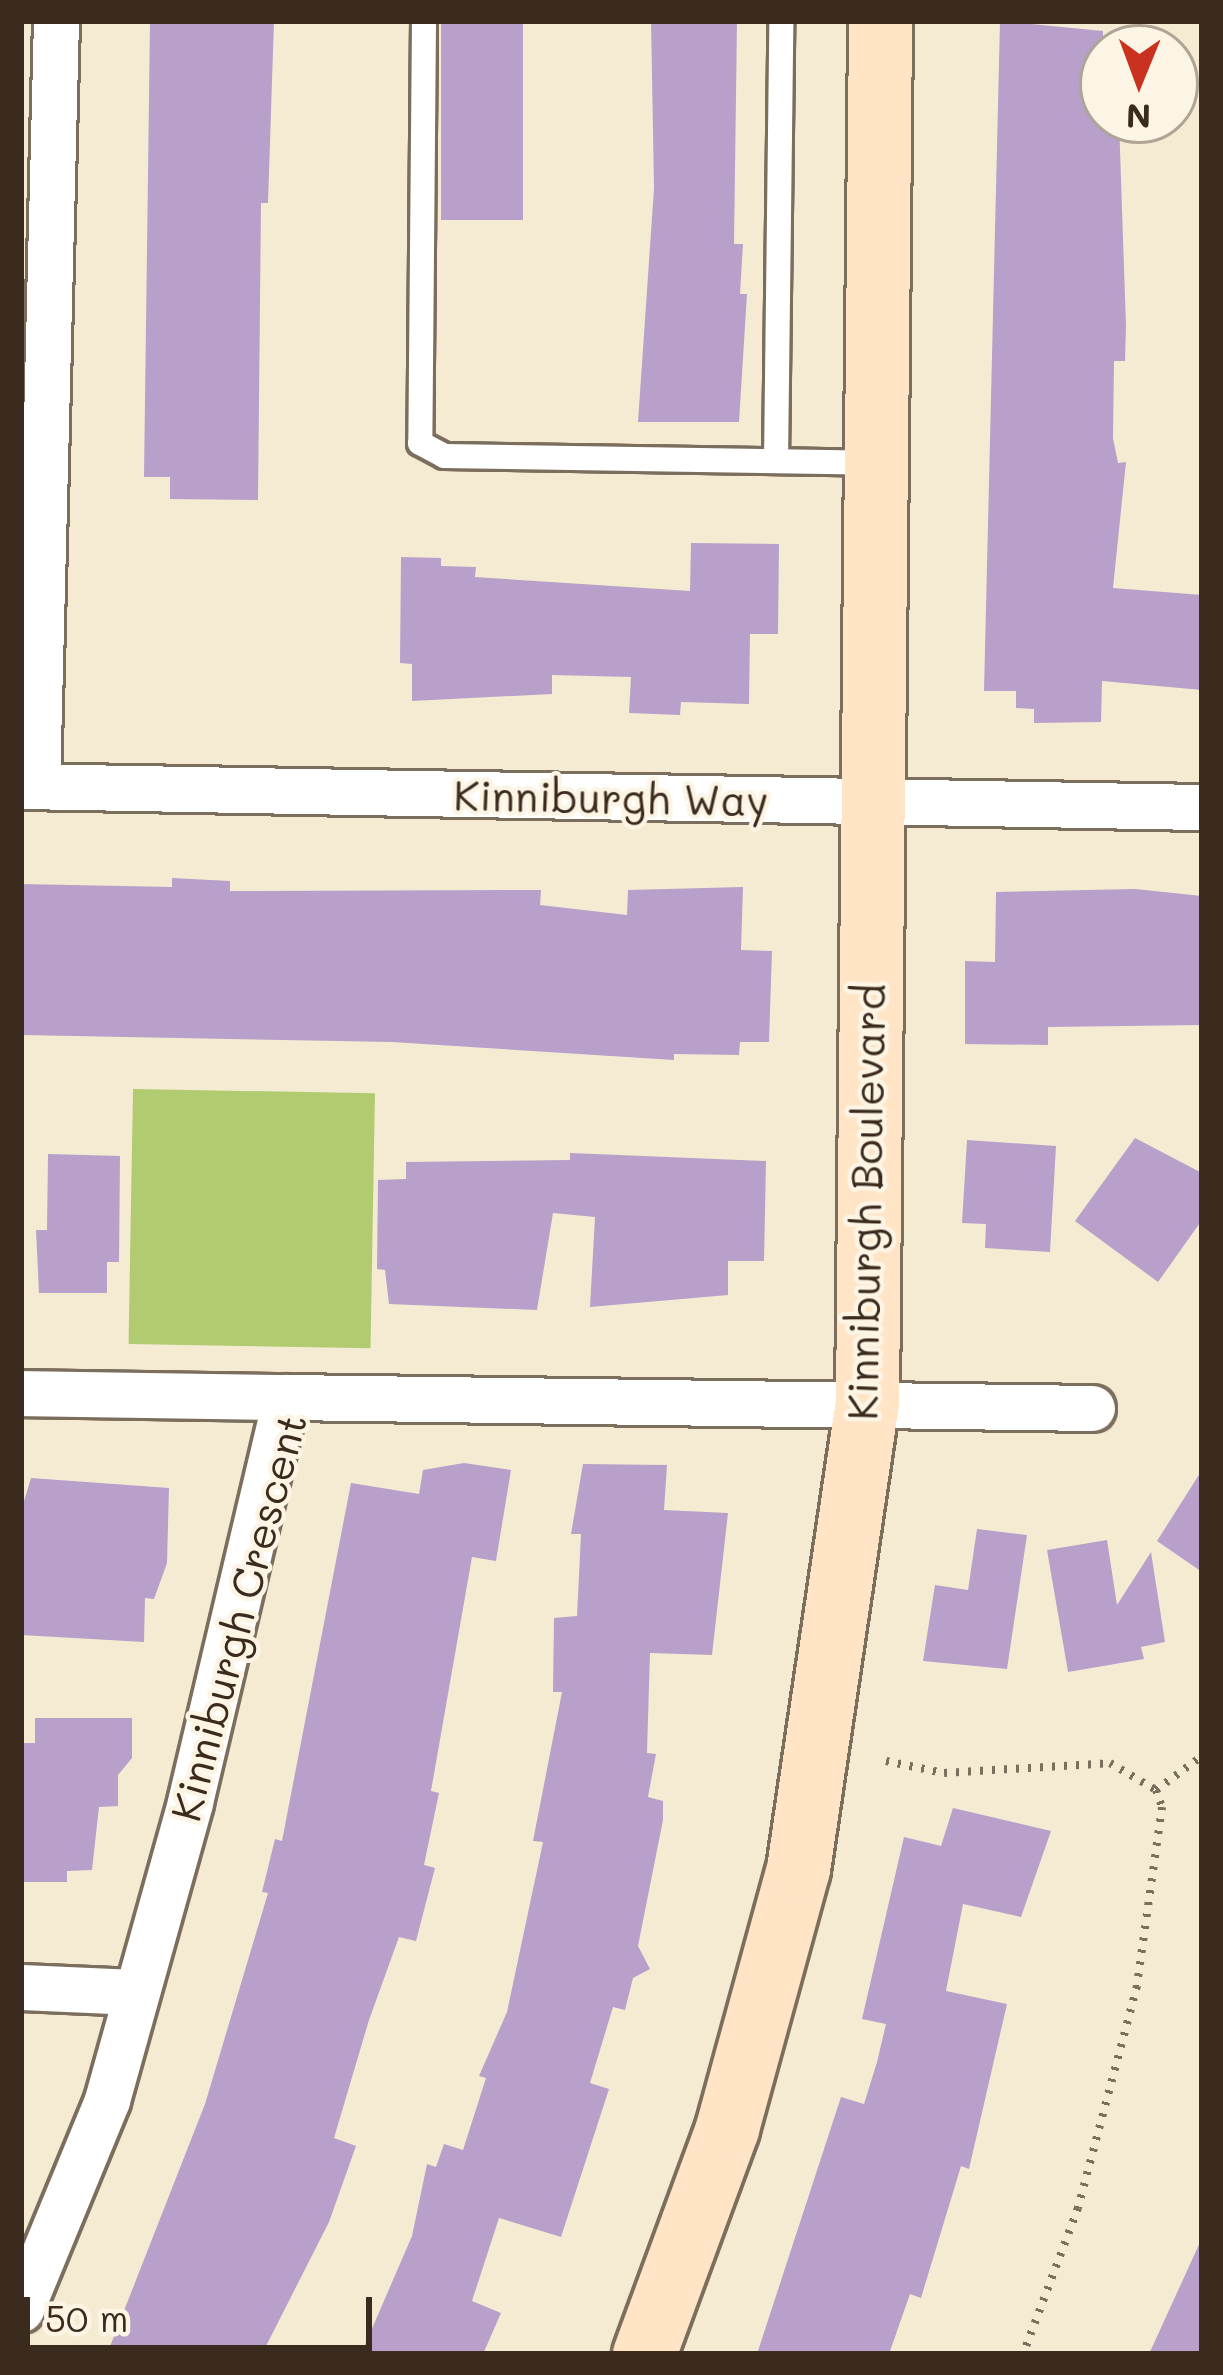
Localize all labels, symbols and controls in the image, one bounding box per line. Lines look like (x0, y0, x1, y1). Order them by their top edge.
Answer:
north arrow (1079, 24, 1199, 144)
text: N (1126, 96, 1151, 139)
street label: Kinniburgh Way (453, 770, 769, 826)
street label: Kinniburgh Boulevard (837, 983, 895, 1421)
street label: Kinniburgh Crescent (159, 1408, 317, 1826)
scale bar (30, 2273, 378, 2347)
text: 50 m (45, 2294, 128, 2341)

